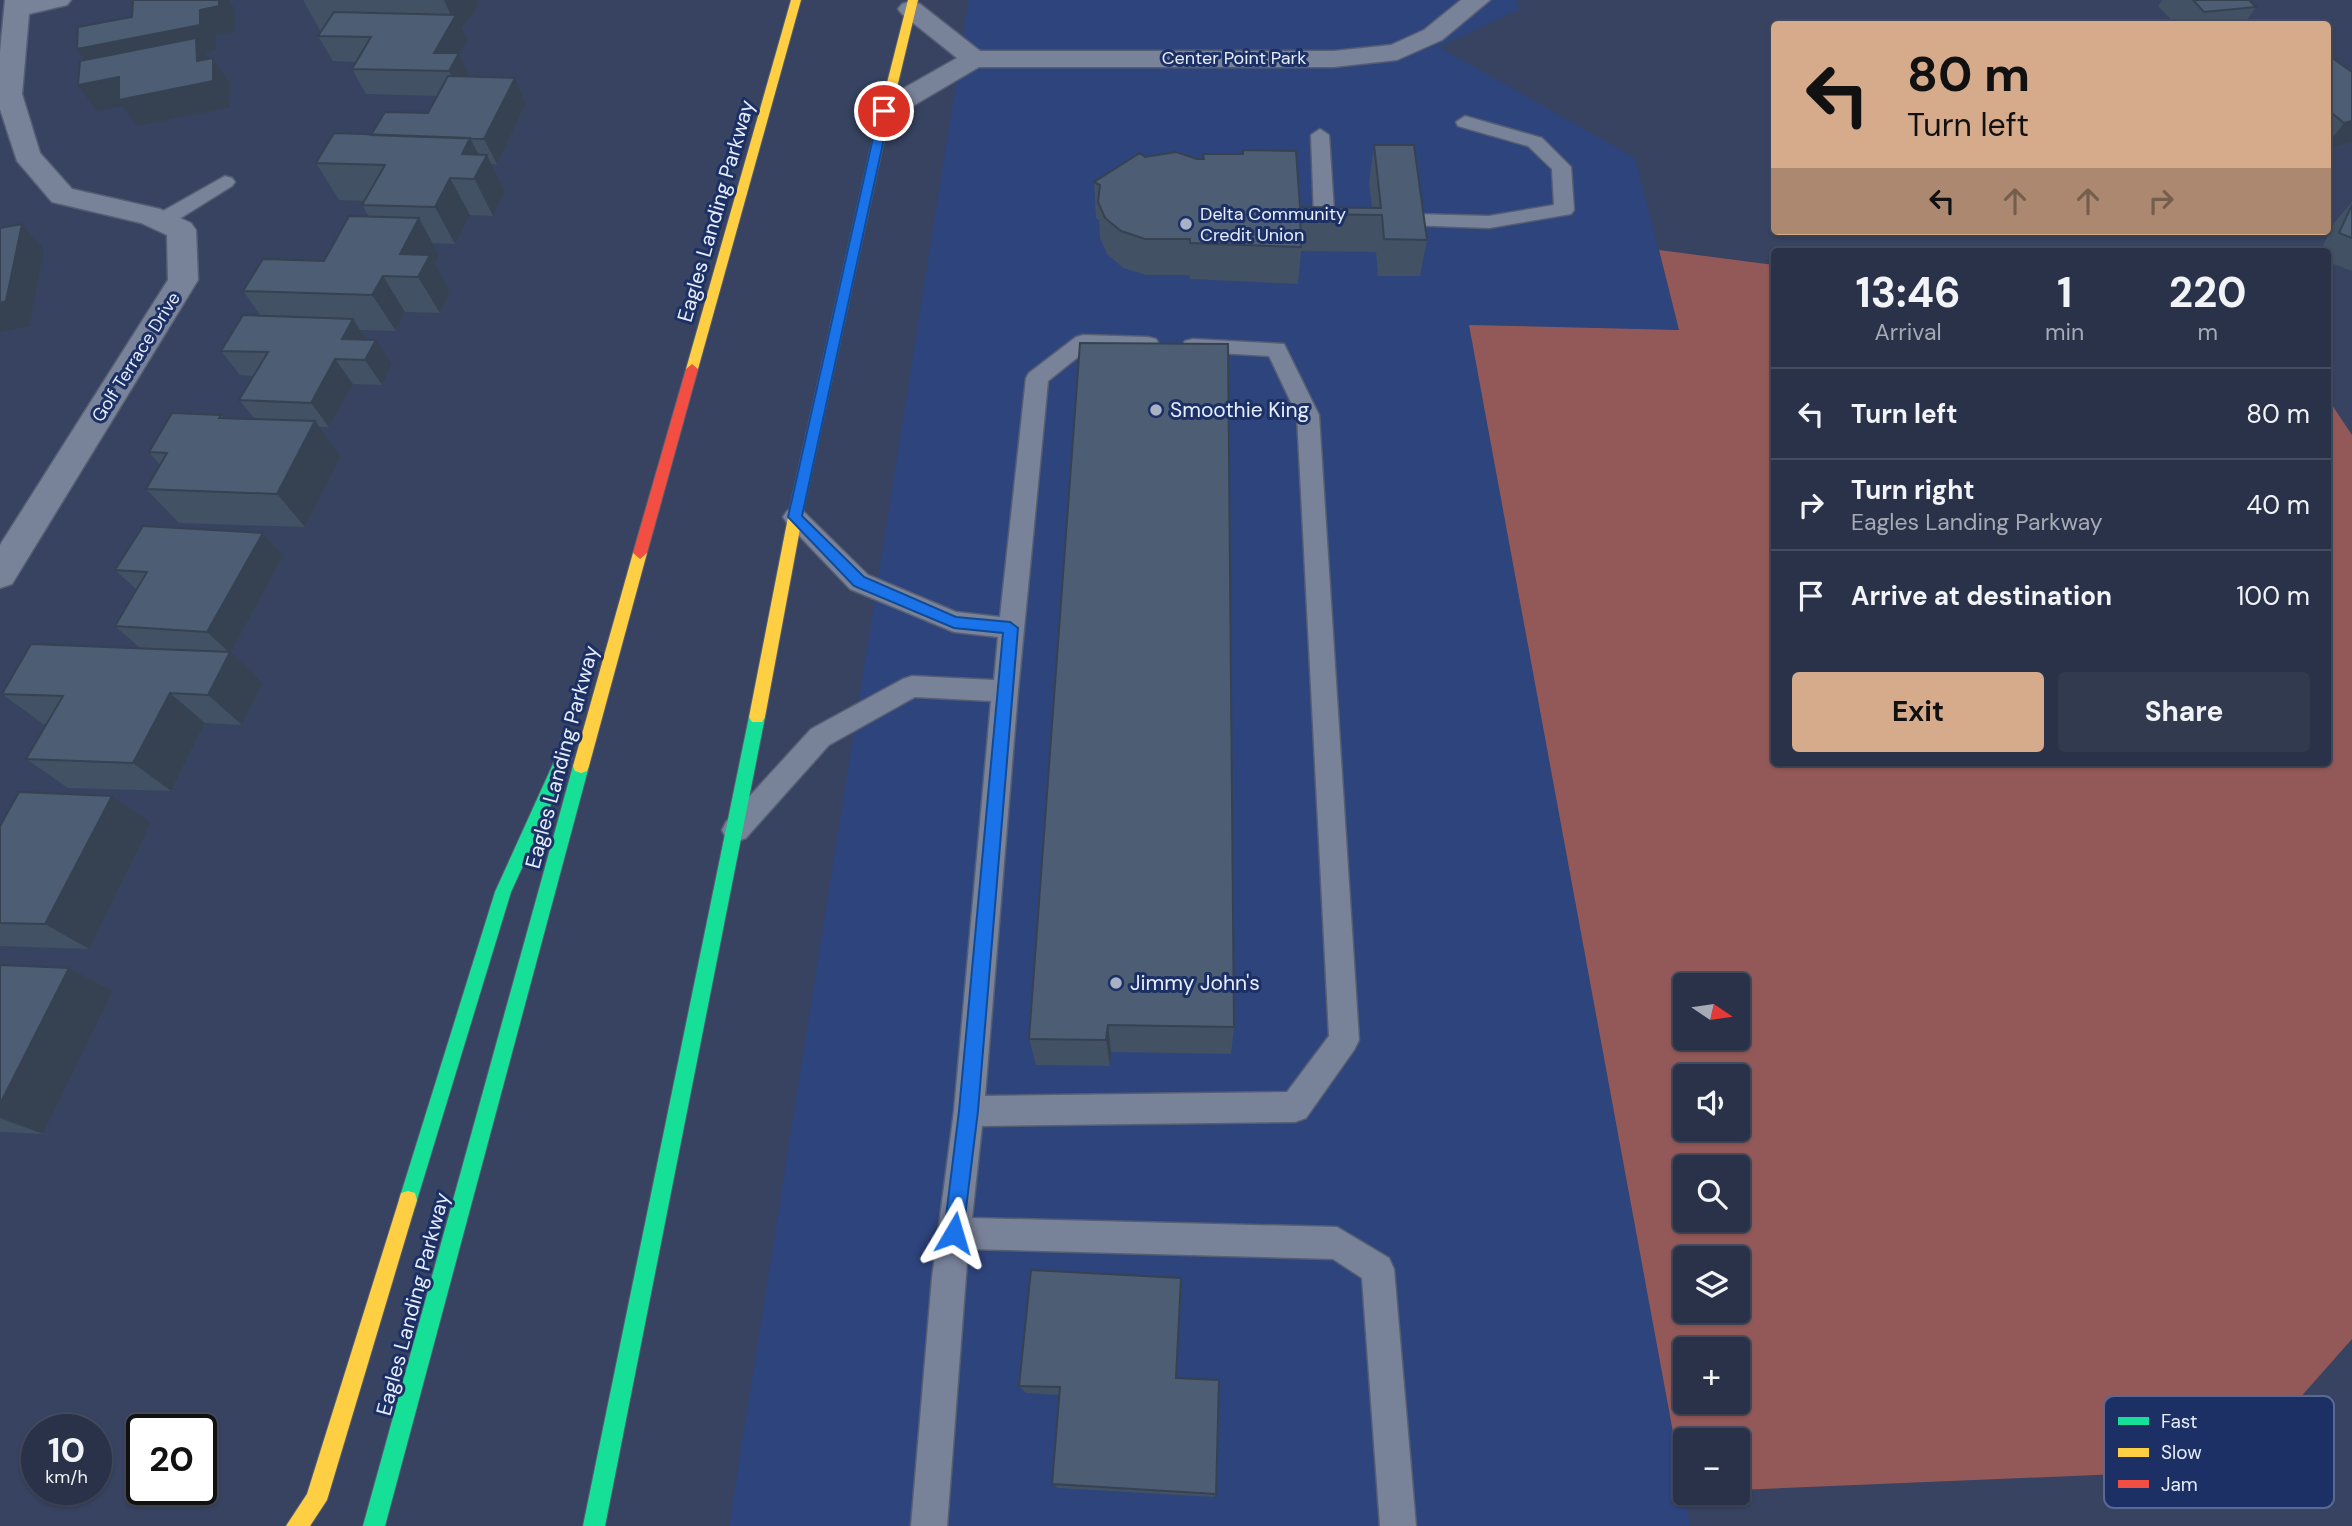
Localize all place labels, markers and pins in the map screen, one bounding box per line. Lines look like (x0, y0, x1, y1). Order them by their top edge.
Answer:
pin (854, 81, 914, 141)
place label: Delta Community Credit Union (1200, 202, 1346, 247)
marker: Delta Community Credit Union (1178, 216, 1194, 232)
place label: Smoothie King (1170, 396, 1310, 424)
marker: Smoothie King (1148, 402, 1164, 418)
place label: Jimmy John's (1130, 969, 1260, 997)
marker: Jimmy John's (1108, 975, 1124, 991)

